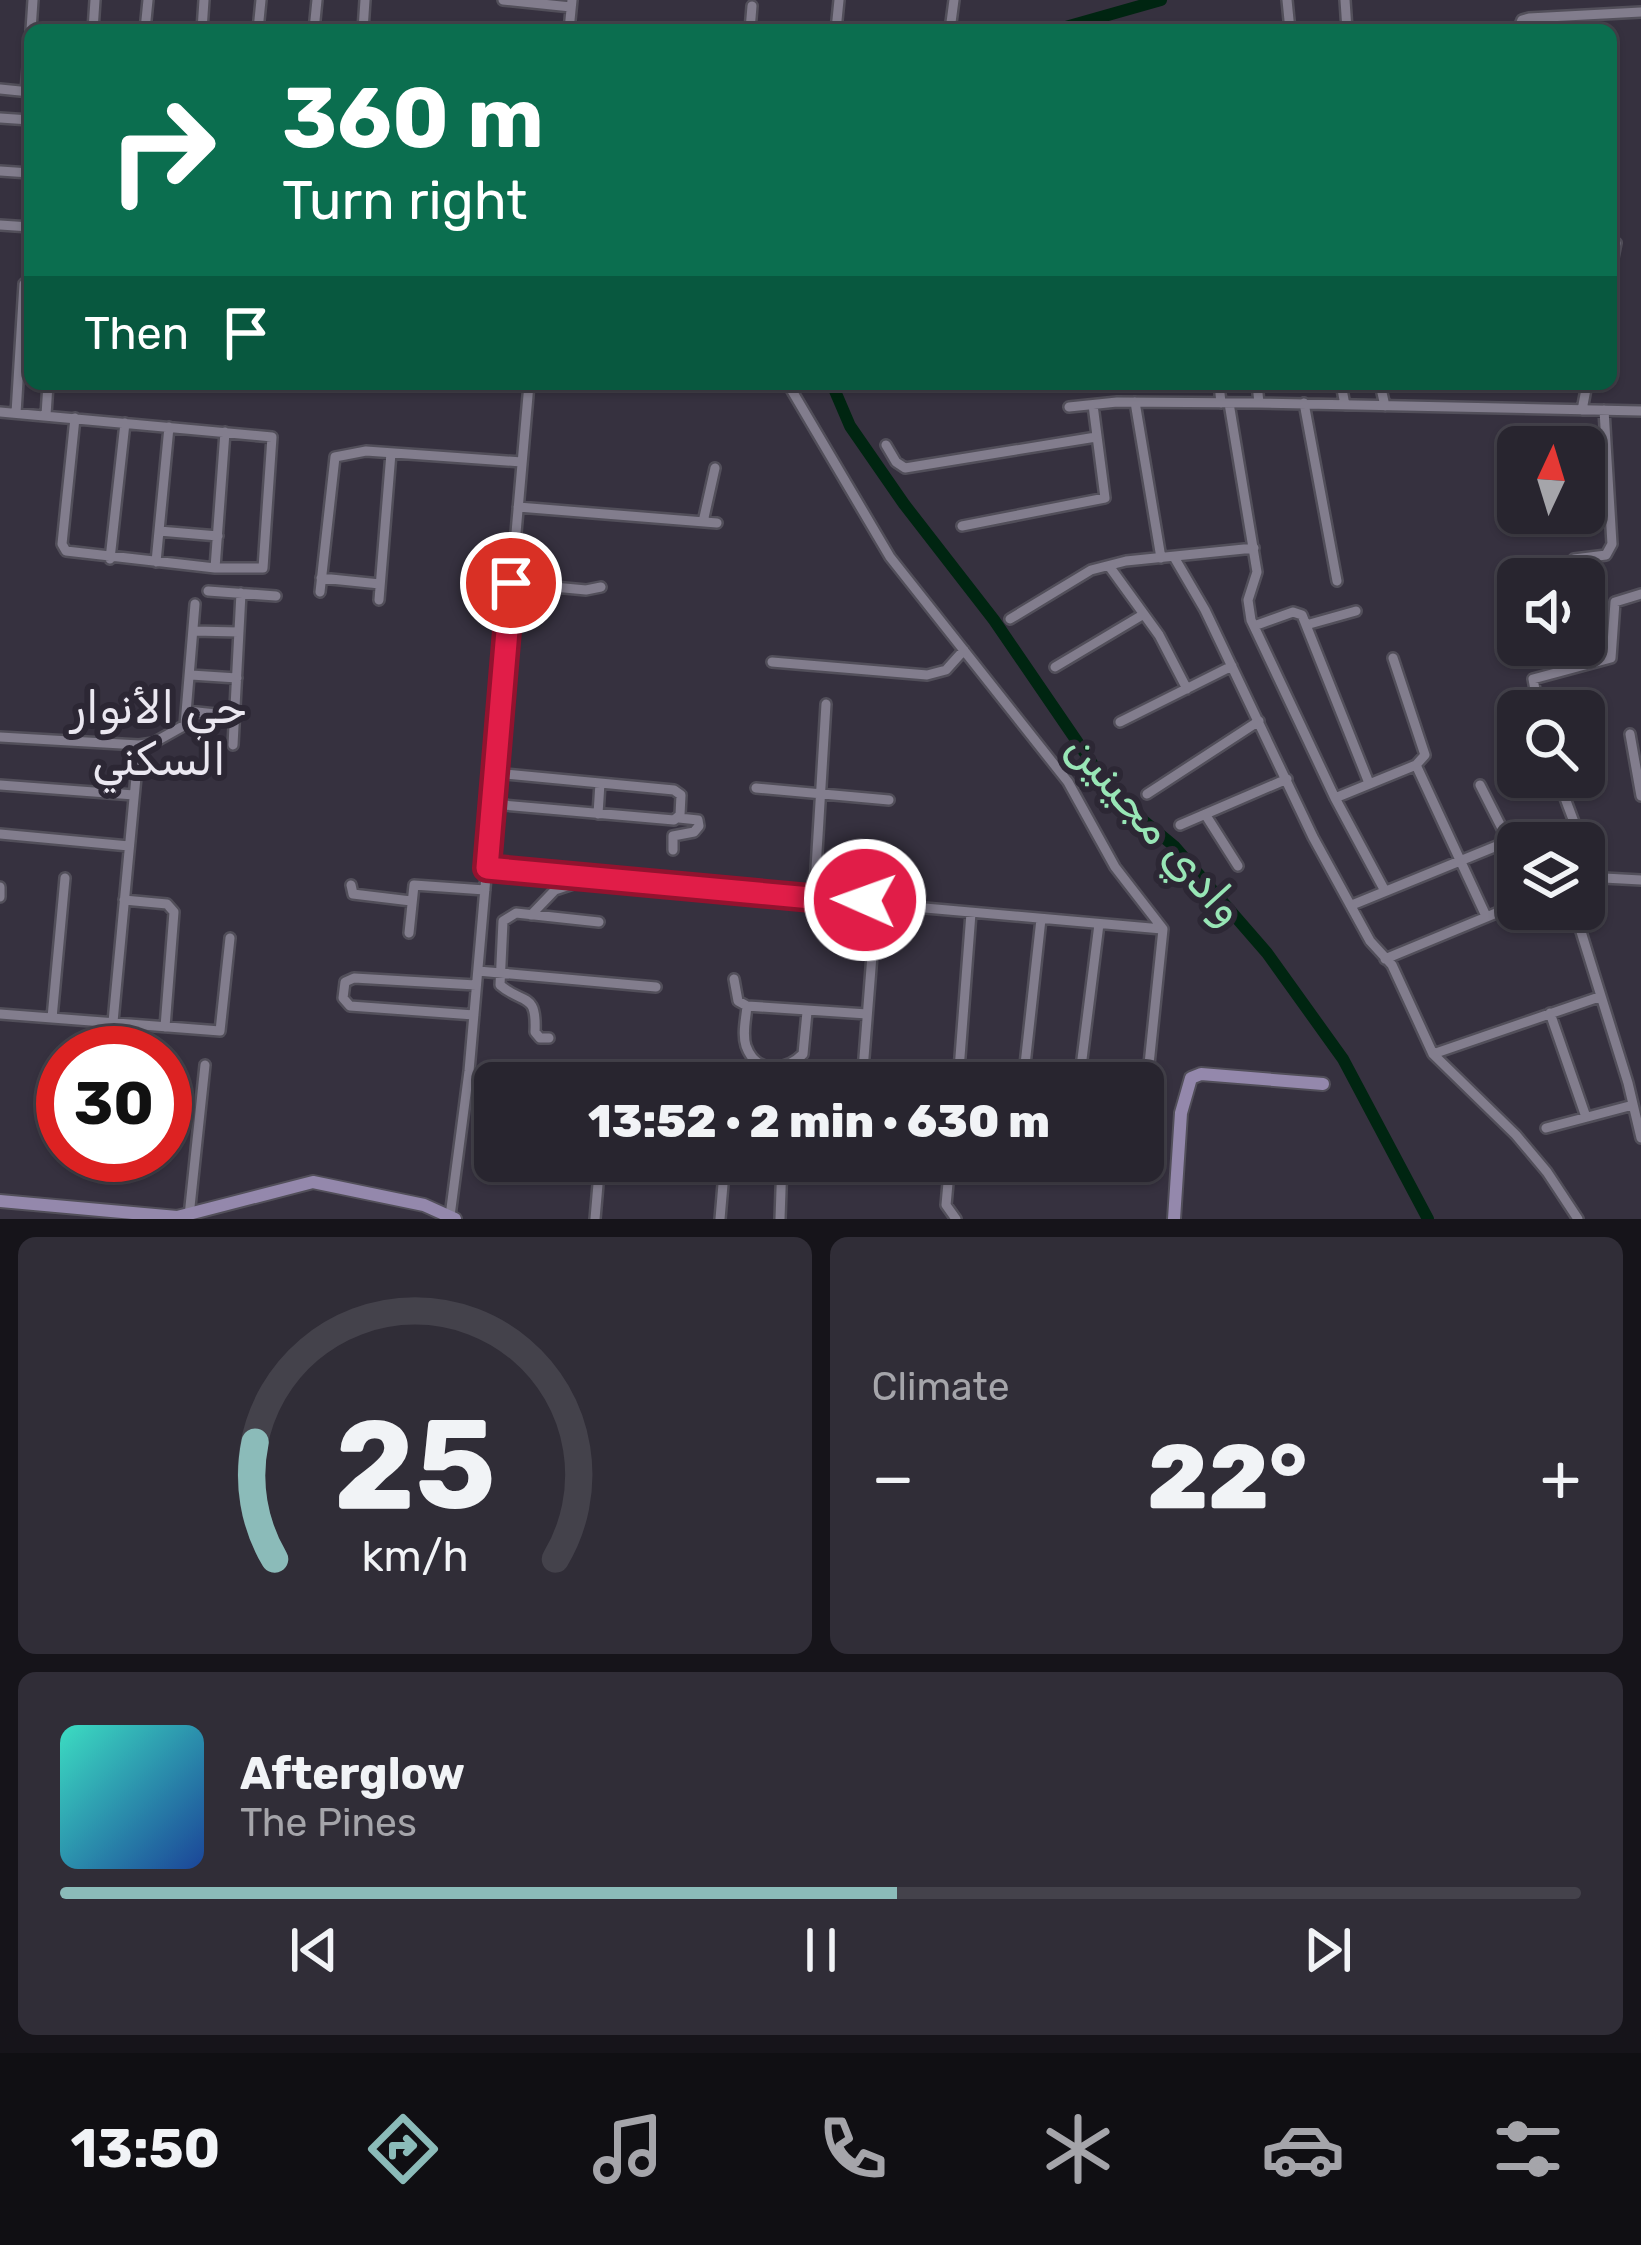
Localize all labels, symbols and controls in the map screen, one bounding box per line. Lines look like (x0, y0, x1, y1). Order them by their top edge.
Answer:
text: 360 m (282, 68, 544, 168)
icon: right (84, 72, 240, 228)
text: Turn right (282, 169, 527, 233)
icon: arrive (213, 300, 279, 366)
text: Then (84, 307, 189, 360)
north arrow (1497, 426, 1605, 534)
map controls (1497, 426, 1605, 930)
pin (460, 532, 562, 634)
icon: arrive (478, 550, 544, 616)
button: sound (1497, 558, 1605, 666)
district label: حي الأنوار السكني (68, 681, 247, 793)
button: search (1497, 690, 1605, 798)
water label: وادي مجينين (1052, 721, 1256, 938)
button: layers (1497, 822, 1605, 930)
position arrow (802, 837, 928, 963)
speed limit sign: 30 (36, 1026, 192, 1182)
text: 13:52 · 2 min · 630 m (588, 1095, 1050, 1148)
text: Climate (872, 1364, 1010, 1410)
text: 25 (334, 1391, 496, 1539)
text: 22° (1147, 1424, 1307, 1531)
text: − (872, 1438, 914, 1517)
text: + (1540, 1438, 1581, 1517)
text: km/h (361, 1530, 468, 1581)
text: Afterglow (240, 1747, 465, 1800)
text: The Pines (240, 1800, 417, 1846)
icon: previous (281, 1917, 347, 1983)
icon: pause (788, 1917, 854, 1983)
icon: next (1295, 1917, 1361, 1983)
icon: directions (361, 2107, 445, 2191)
icon: music (586, 2107, 670, 2191)
icon: phone (811, 2107, 895, 2191)
icon: climate (1036, 2107, 1120, 2191)
icon: car (1261, 2107, 1345, 2191)
icon: filters (1486, 2107, 1570, 2191)
text: 13:50 (71, 2117, 220, 2181)

